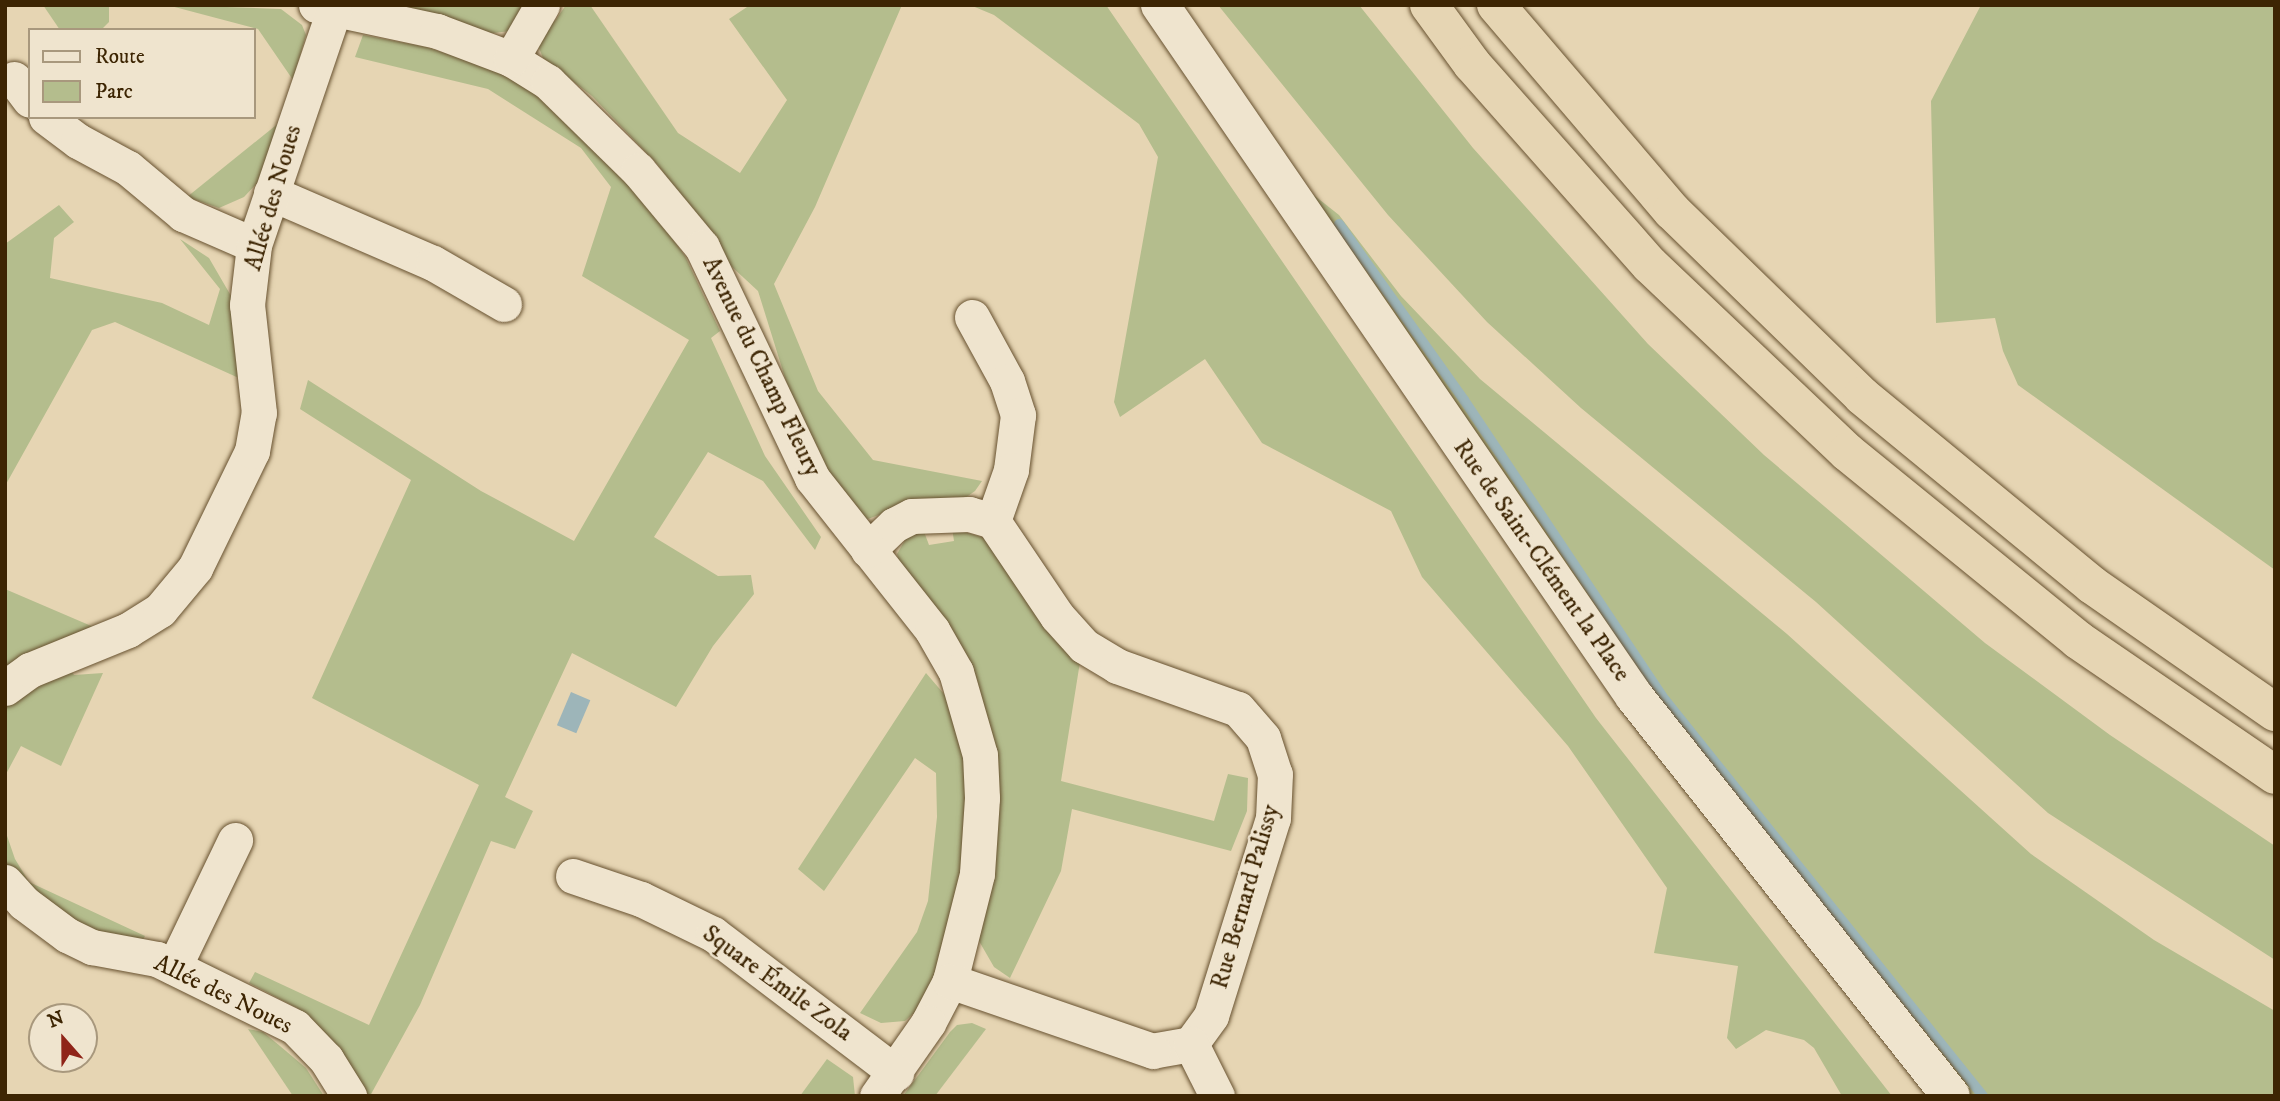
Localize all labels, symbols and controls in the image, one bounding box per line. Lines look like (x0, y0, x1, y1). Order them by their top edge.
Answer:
legend (28, 28, 256, 119)
text: Route (95, 44, 145, 70)
text: Parc (95, 79, 133, 105)
street label: Allée des Noues (239, 122, 309, 274)
street label: Avenue du Champ Fleury (695, 253, 827, 481)
street label: Rue de Saint-Clément la Place (1446, 434, 1636, 688)
street label: Rue Bernard Palissy (1206, 802, 1286, 992)
street label: Square Émile Zola (697, 920, 857, 1048)
street label: Allée des Noues (149, 949, 297, 1041)
north arrow (28, 1003, 98, 1073)
text: N (45, 1006, 67, 1033)

